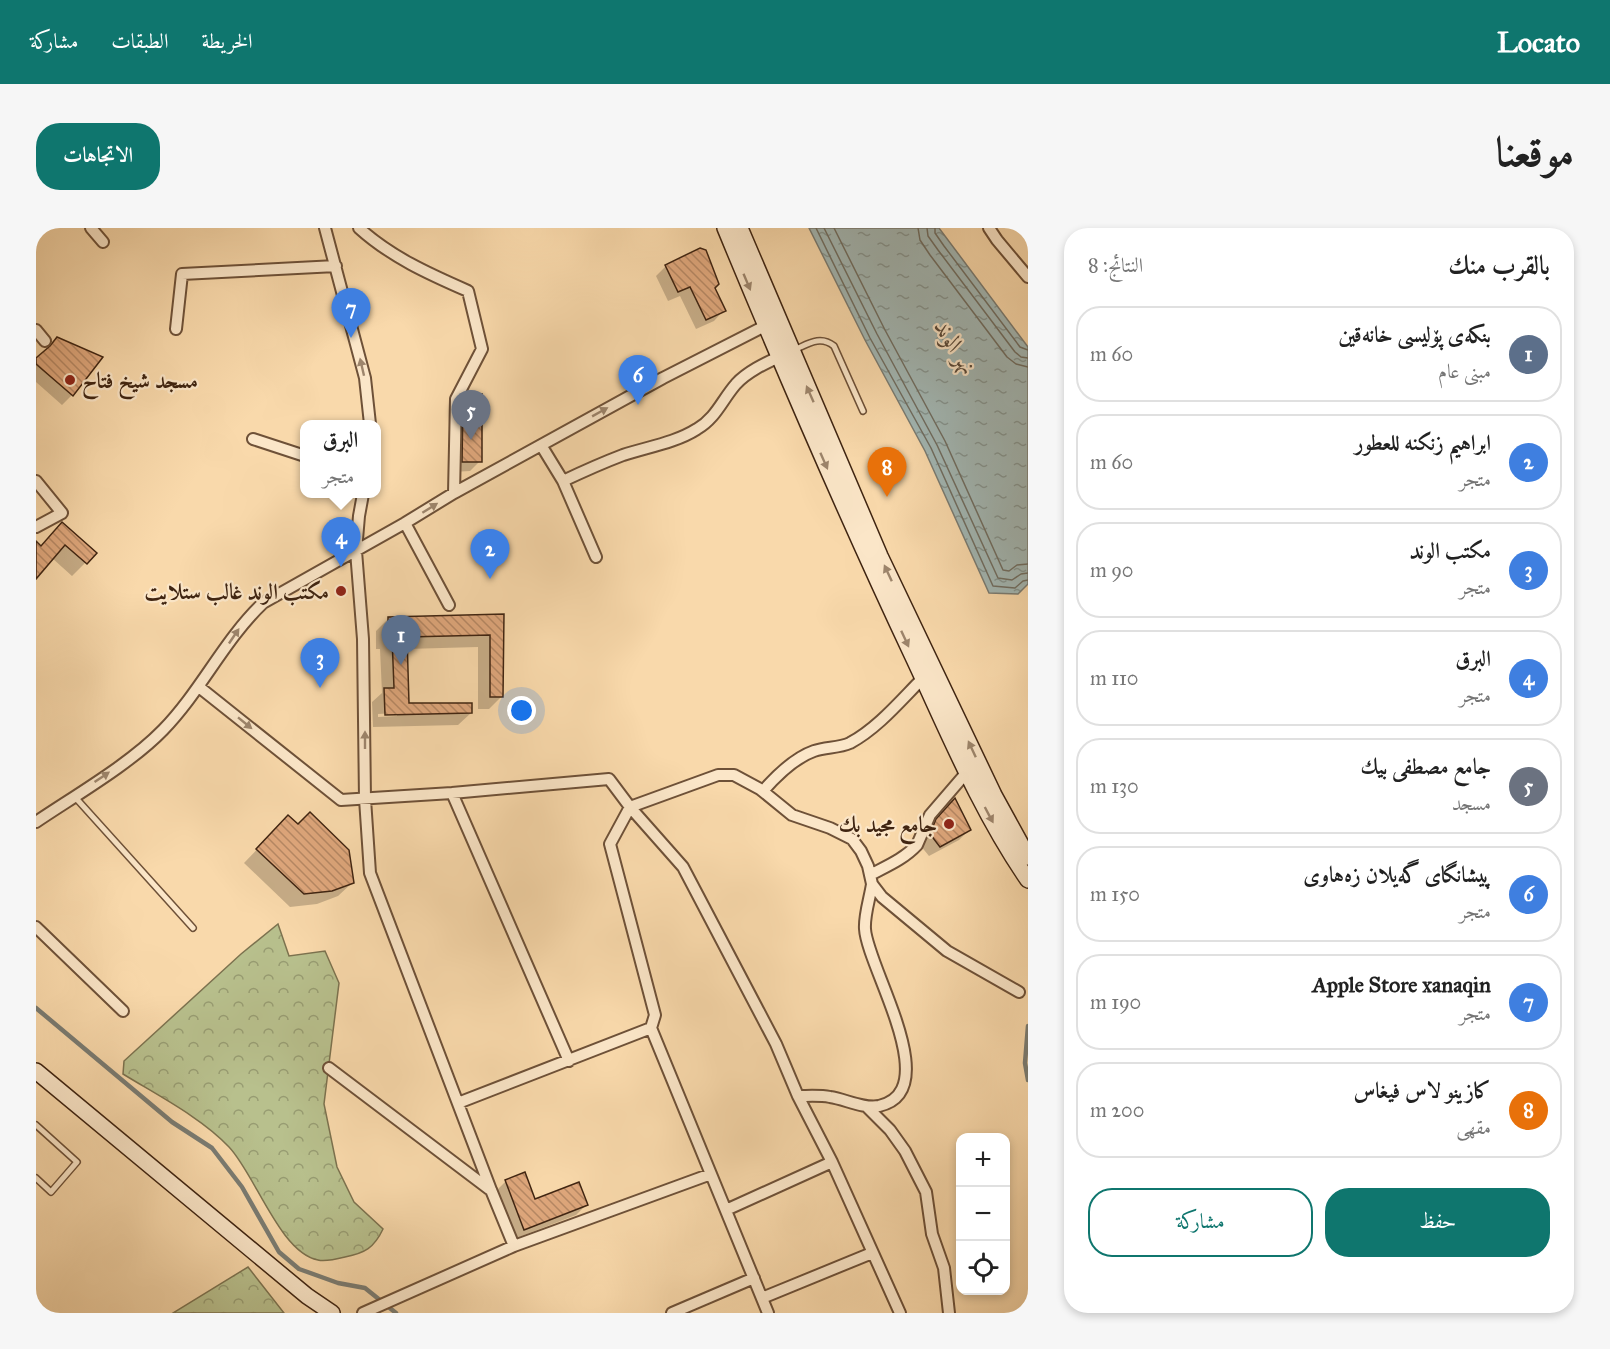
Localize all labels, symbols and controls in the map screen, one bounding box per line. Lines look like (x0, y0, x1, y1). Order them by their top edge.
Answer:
text: Locato (1497, 25, 1580, 60)
text: مشاركة (30, 28, 78, 54)
text: الطبقات (111, 28, 168, 54)
text: الخريطة (201, 28, 253, 54)
button: الاتجاهات (36, 123, 160, 190)
text: موقعنا (1496, 126, 1574, 178)
text: بالقرب منك (1448, 249, 1550, 281)
text: النتائج: 8 (1088, 253, 1143, 277)
one-way arrow (743, 273, 752, 291)
pin: 7 (332, 288, 370, 338)
water label: نهر الوند (928, 314, 984, 380)
text: بنکەی پۆلیسی خانەقین (1339, 321, 1491, 348)
text: 60 m (1090, 342, 1133, 366)
text: 1 (1525, 342, 1532, 366)
pin: 6 (618, 356, 658, 405)
one-way arrow (357, 357, 366, 376)
text: مبنى عام (1438, 359, 1491, 383)
place label: مسجد شيخ فتاح (82, 367, 198, 400)
marker: مسجد شيخ فتاح (63, 373, 77, 387)
one-way arrow (805, 385, 814, 403)
pin: 5 (452, 390, 490, 440)
one-way arrow (592, 407, 609, 417)
popup (300, 420, 381, 498)
text: البرق (323, 426, 358, 453)
text: ابراهيم زنكنه للعطور (1355, 429, 1491, 456)
pin: 8 (868, 448, 906, 497)
text: 60 m (1090, 450, 1133, 474)
text: 2 (1524, 450, 1533, 474)
one-way arrow (819, 453, 829, 471)
text: متجر (323, 464, 354, 488)
text: متجر (1459, 467, 1491, 491)
one-way arrow (422, 502, 438, 513)
pin: 4 (322, 518, 360, 567)
pin: 2 (470, 530, 510, 579)
text: مكتب الوند (1409, 537, 1491, 564)
text: 90 m (1090, 558, 1134, 582)
text: 3 (1525, 558, 1533, 582)
one-way arrow (884, 564, 893, 581)
text: متجر (1459, 575, 1491, 599)
place label: مكتب الوند غالب ستلايت (145, 578, 329, 606)
marker: مكتب الوند غالب ستلايت (334, 584, 348, 598)
pin: 1 (382, 616, 421, 665)
one-way arrow (228, 629, 240, 645)
one-way arrow (900, 630, 909, 647)
pin: 3 (300, 638, 340, 688)
text: البرق (1455, 645, 1491, 672)
text: 110 m (1090, 666, 1138, 690)
text: 4 (1523, 666, 1534, 690)
text: متجر (1459, 683, 1491, 707)
your location (507, 696, 536, 725)
one-way arrow (237, 717, 253, 730)
one-way arrow (360, 731, 370, 750)
one-way arrow (967, 740, 976, 757)
text: جامع مصطفى بيك (1360, 753, 1491, 780)
one-way arrow (93, 771, 109, 783)
text: 130 m (1090, 774, 1139, 798)
text: 5 (1524, 774, 1533, 798)
text: مسجد (1452, 791, 1491, 815)
one-way arrow (984, 806, 994, 823)
place label: جامع مجيد بك (838, 811, 937, 845)
marker: جامع مجيد بك (942, 817, 956, 831)
text: پیشانگای گەیلان زەهاوی (1303, 861, 1491, 888)
text: 150 m (1090, 882, 1140, 906)
text: 6 (1523, 882, 1534, 906)
text: متجر (1459, 899, 1491, 923)
text: Apple Store xanaqin (1312, 971, 1491, 998)
text: 190 m (1090, 990, 1141, 1014)
text: 7 (1523, 990, 1534, 1014)
text: متجر (1459, 1001, 1491, 1025)
text: كازينو لاس فيغاس (1353, 1077, 1491, 1104)
text: 200 m (1090, 1098, 1144, 1122)
text: 8 (1523, 1098, 1534, 1122)
text: مقهى (1456, 1115, 1491, 1139)
map controls (956, 1133, 1010, 1295)
button: + (956, 1133, 1010, 1187)
button: − (956, 1187, 1010, 1241)
button: مشاركة (1088, 1188, 1313, 1257)
button: حفظ (1325, 1188, 1550, 1257)
button: locate (956, 1241, 1010, 1295)

